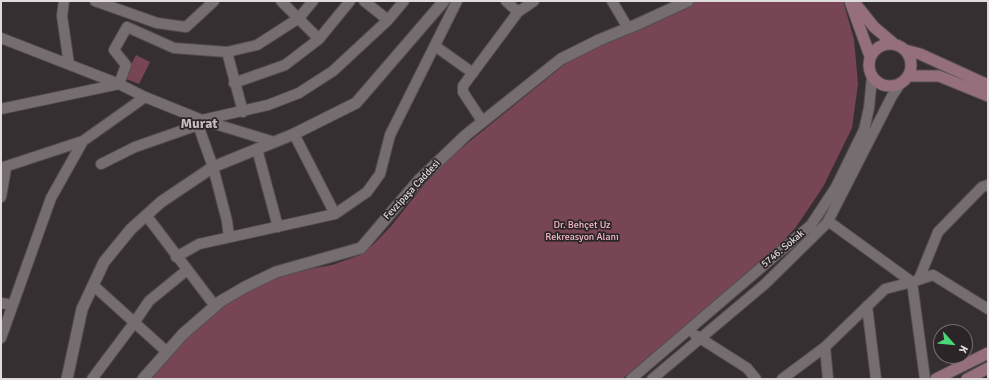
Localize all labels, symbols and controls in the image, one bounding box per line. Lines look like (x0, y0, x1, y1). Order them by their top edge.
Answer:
district label: Murat (180, 116, 218, 132)
street label: Fevzipaşa Caddesi (381, 158, 443, 222)
park label: Dr. Behçet Uz Rekreasyon Alanı (545, 219, 619, 242)
street label: 5746. Sokak (759, 228, 807, 270)
north arrow (933, 324, 973, 364)
text: K (956, 343, 971, 355)

